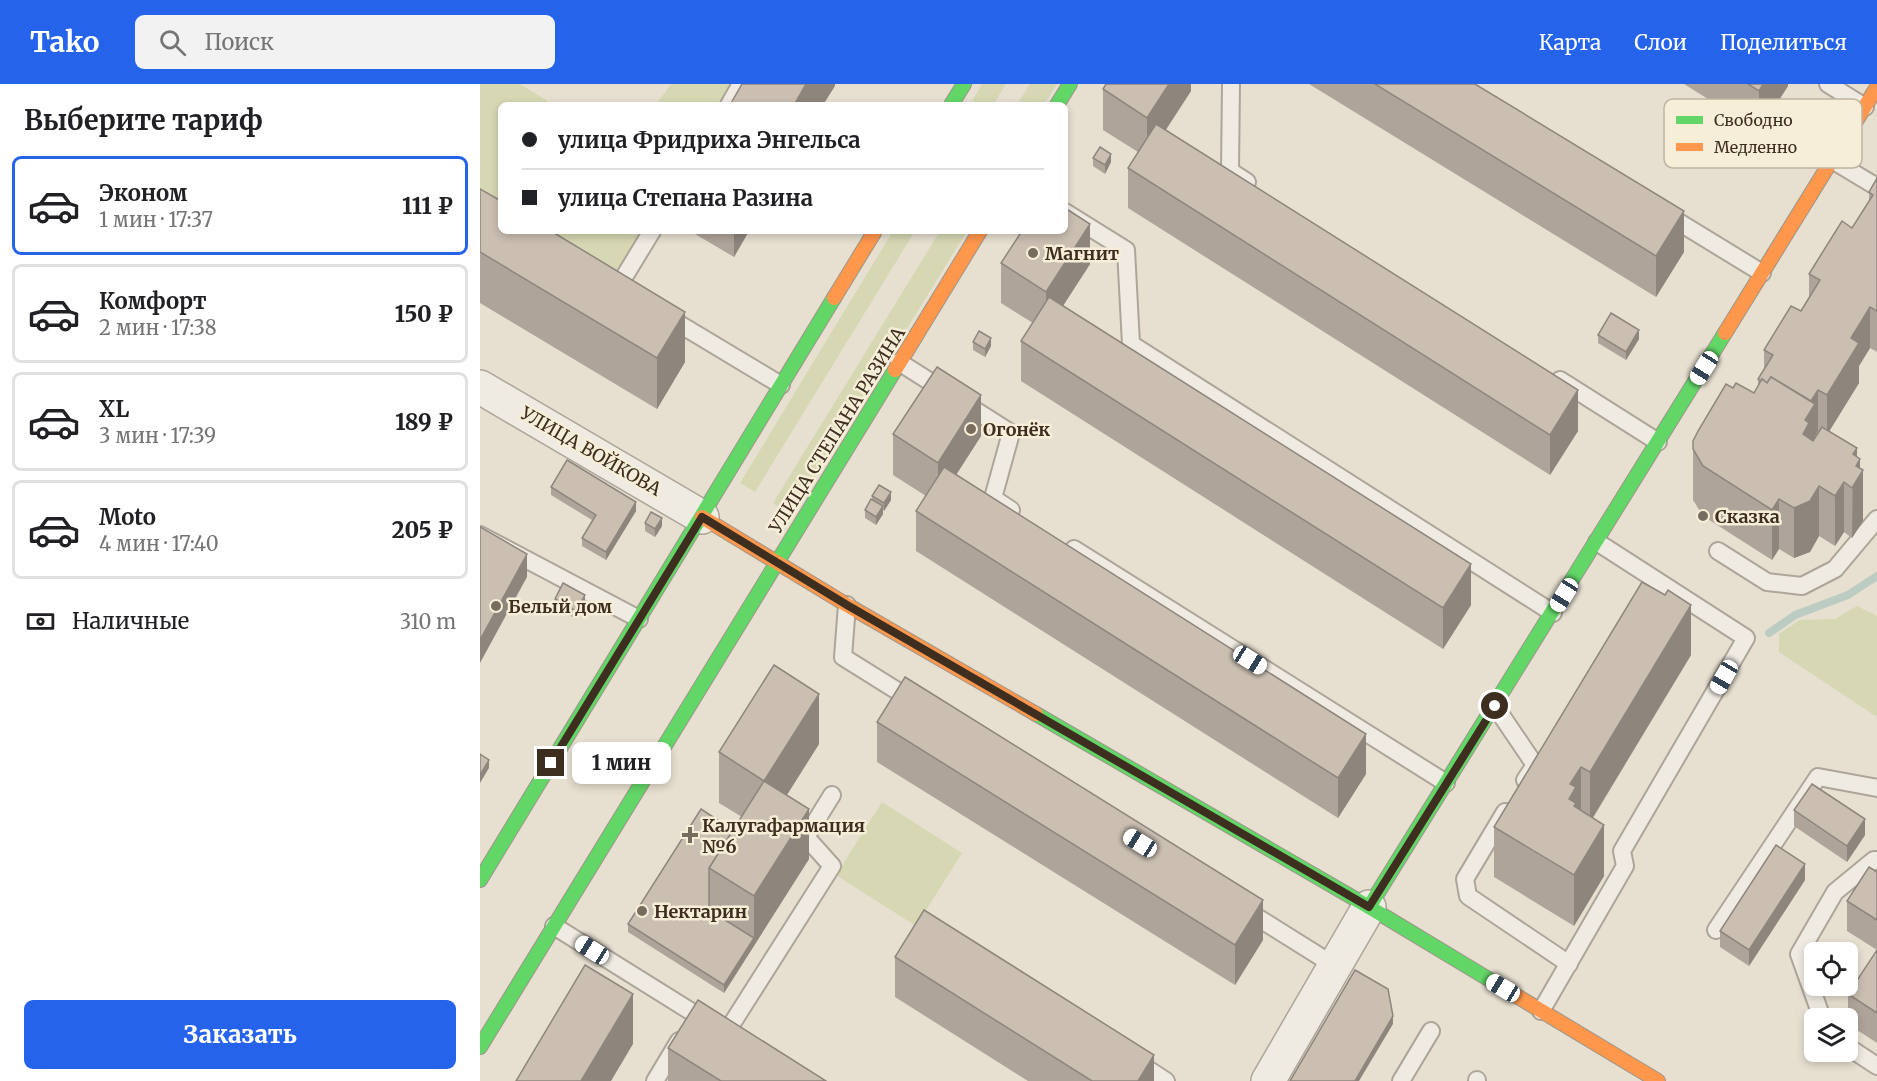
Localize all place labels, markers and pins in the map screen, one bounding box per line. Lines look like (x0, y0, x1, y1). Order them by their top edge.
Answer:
place label: Магнит (1045, 242, 1119, 265)
marker: Магнит (1026, 246, 1040, 260)
place label: Огонёк (983, 418, 1050, 441)
marker: Огонёк (964, 422, 978, 436)
place label: Сказка (1715, 505, 1780, 528)
marker: Сказка (1696, 509, 1710, 523)
place label: Белый дом (508, 595, 612, 618)
marker: Белый дом (489, 599, 503, 613)
place label: Калугафармация №6 (702, 814, 865, 858)
marker: Калугафармация №6 (683, 828, 697, 842)
place label: Нектарин (654, 900, 747, 923)
marker: Нектарин (635, 904, 649, 918)

